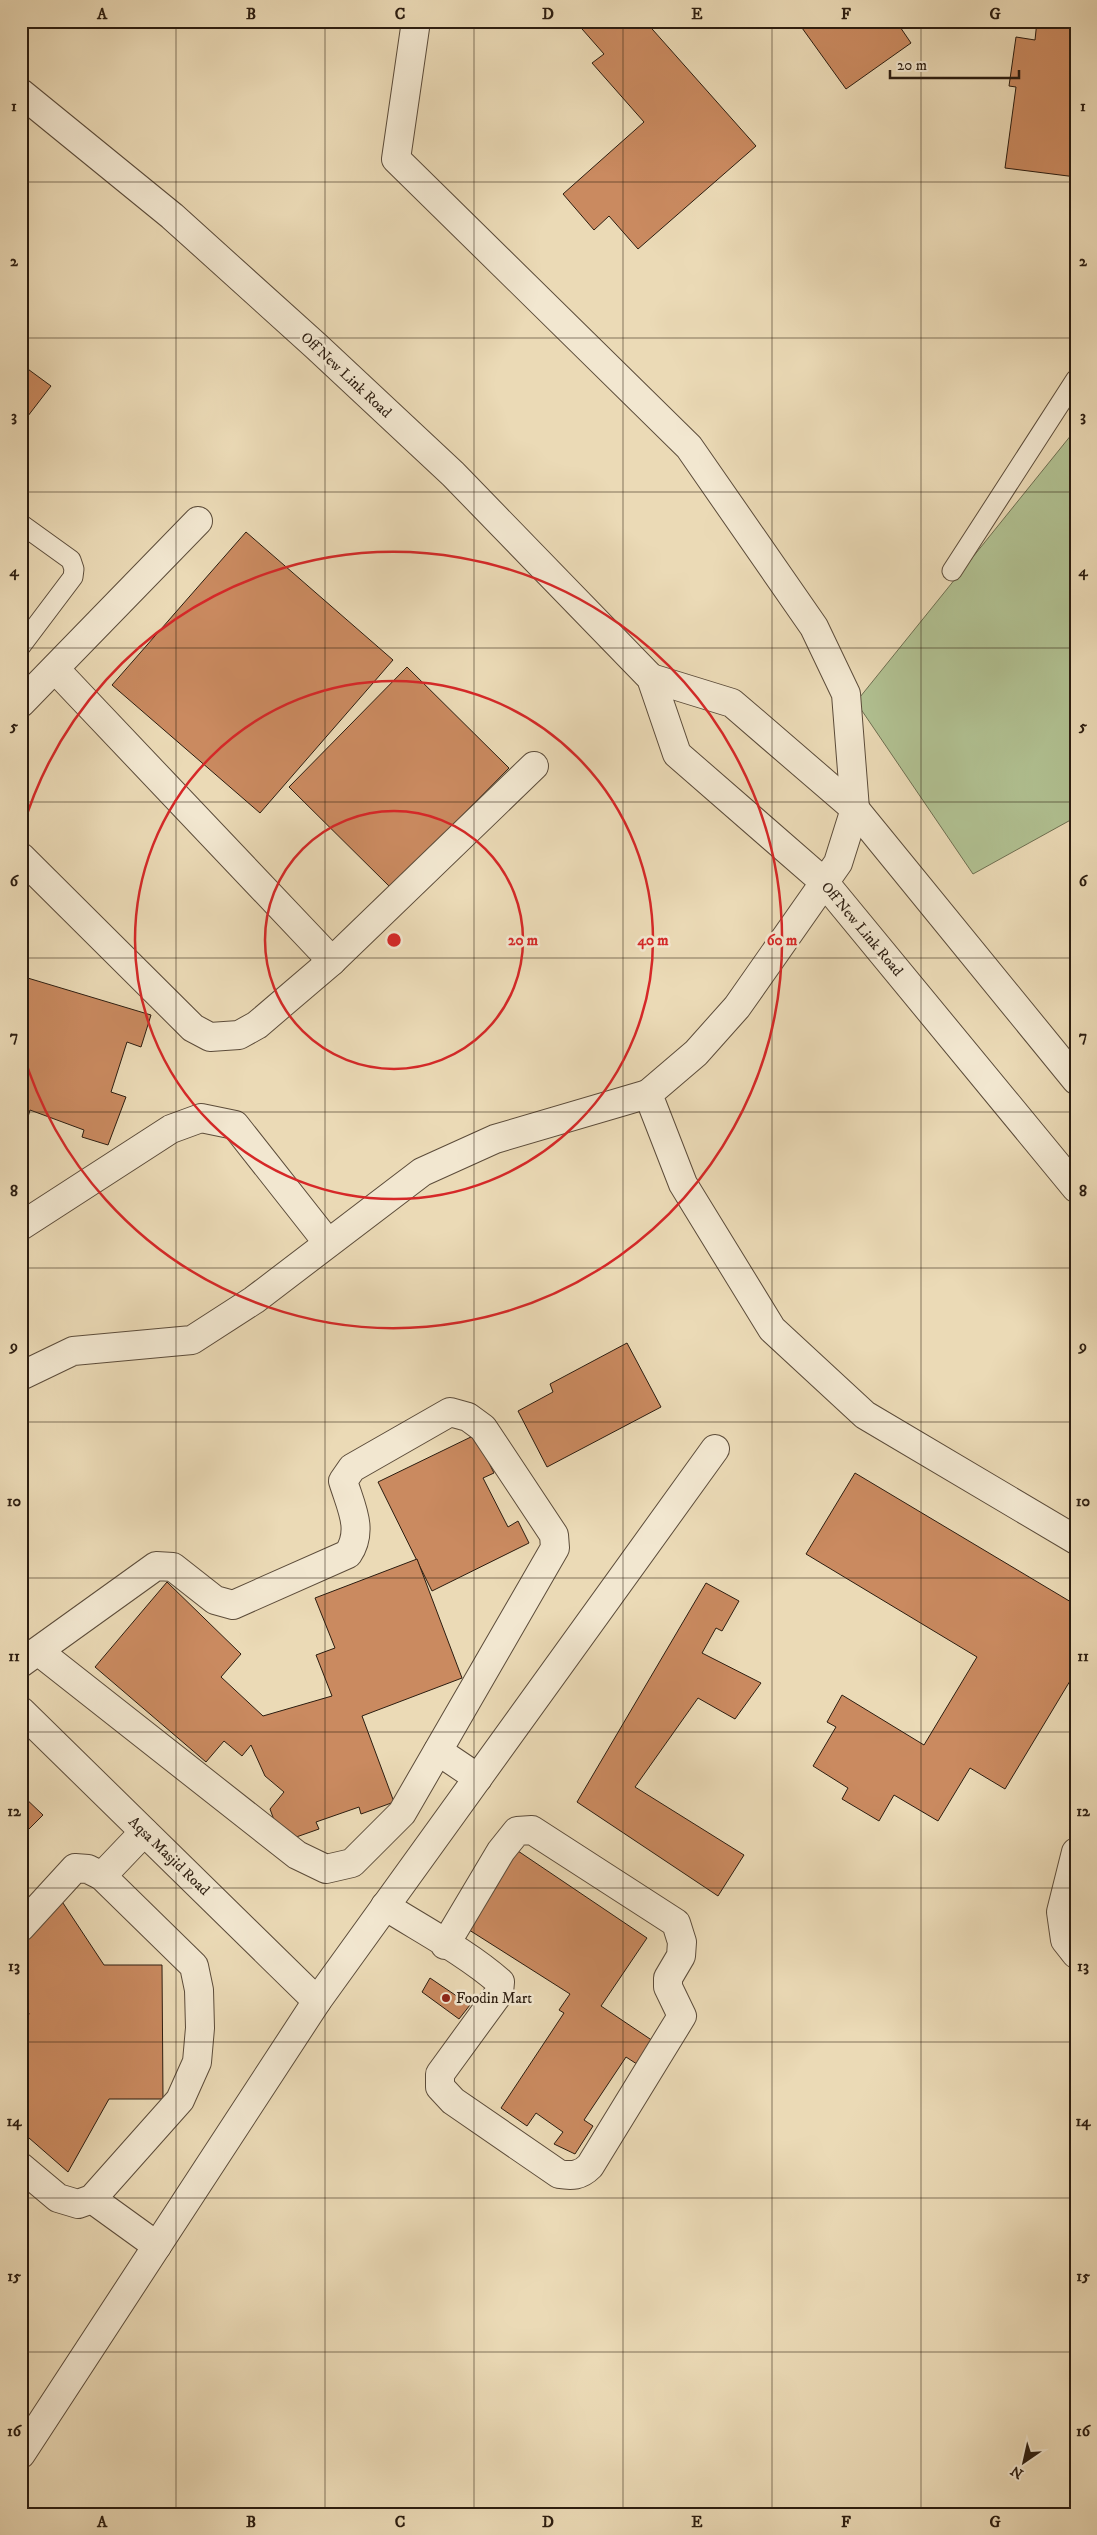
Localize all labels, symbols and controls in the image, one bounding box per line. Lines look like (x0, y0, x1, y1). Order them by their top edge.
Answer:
text: A (96, 4, 108, 24)
text: B (246, 4, 256, 24)
text: C (395, 4, 405, 24)
text: D (542, 4, 554, 24)
text: E (691, 4, 703, 24)
text: F (841, 4, 851, 24)
text: G (989, 4, 1001, 24)
scale bar (890, 48, 1018, 80)
text: 20 m (897, 56, 927, 75)
text: 1 (11, 96, 17, 116)
text: 1 (1080, 96, 1086, 116)
text: 2 (10, 251, 19, 271)
text: 2 (1079, 251, 1088, 271)
street label: Off New Link Road (297, 328, 396, 422)
text: 3 (11, 406, 17, 426)
text: 3 (1080, 406, 1086, 426)
text: 4 (8, 561, 19, 581)
text: 4 (1077, 561, 1088, 581)
text: 5 (9, 716, 18, 736)
text: 5 (1078, 716, 1087, 736)
text: 6 (10, 871, 20, 891)
text: 6 (1079, 871, 1089, 891)
street label: Off New Link Road (817, 878, 907, 980)
centre of rings (385, 931, 403, 949)
text: 20 m (508, 931, 539, 950)
text: 40 m (636, 931, 669, 950)
text: 60 m (767, 931, 798, 950)
text: 7 (10, 1026, 18, 1046)
text: 7 (1079, 1026, 1087, 1046)
text: 8 (10, 1181, 18, 1201)
text: 8 (1079, 1181, 1087, 1201)
text: 9 (9, 1336, 18, 1356)
text: 9 (1078, 1336, 1087, 1356)
text: 10 (7, 1491, 22, 1511)
text: 10 (1076, 1491, 1091, 1511)
text: 11 (8, 1646, 20, 1666)
text: 11 (1077, 1646, 1089, 1666)
text: 12 (7, 1801, 22, 1821)
text: 12 (1076, 1801, 1091, 1821)
street label: Aqsa Masjid Road (124, 1812, 214, 1900)
text: 13 (8, 1956, 20, 1976)
text: 13 (1077, 1956, 1089, 1976)
place label: Foodin Mart (456, 1989, 532, 2008)
marker: Foodin Mart (440, 1992, 452, 2004)
text: 14 (6, 2111, 22, 2131)
text: 14 (1075, 2111, 1091, 2131)
text: 15 (7, 2266, 21, 2286)
text: 15 (1076, 2266, 1090, 2286)
text: 16 (7, 2421, 23, 2441)
text: 16 (1076, 2421, 1092, 2441)
north arrow (1000, 2438, 1050, 2488)
text: N (1007, 2461, 1027, 2483)
text: A (96, 2512, 108, 2532)
text: B (246, 2512, 256, 2532)
text: C (395, 2512, 405, 2532)
text: D (542, 2512, 554, 2532)
text: E (691, 2512, 703, 2532)
text: F (841, 2512, 851, 2532)
text: G (989, 2512, 1001, 2532)

